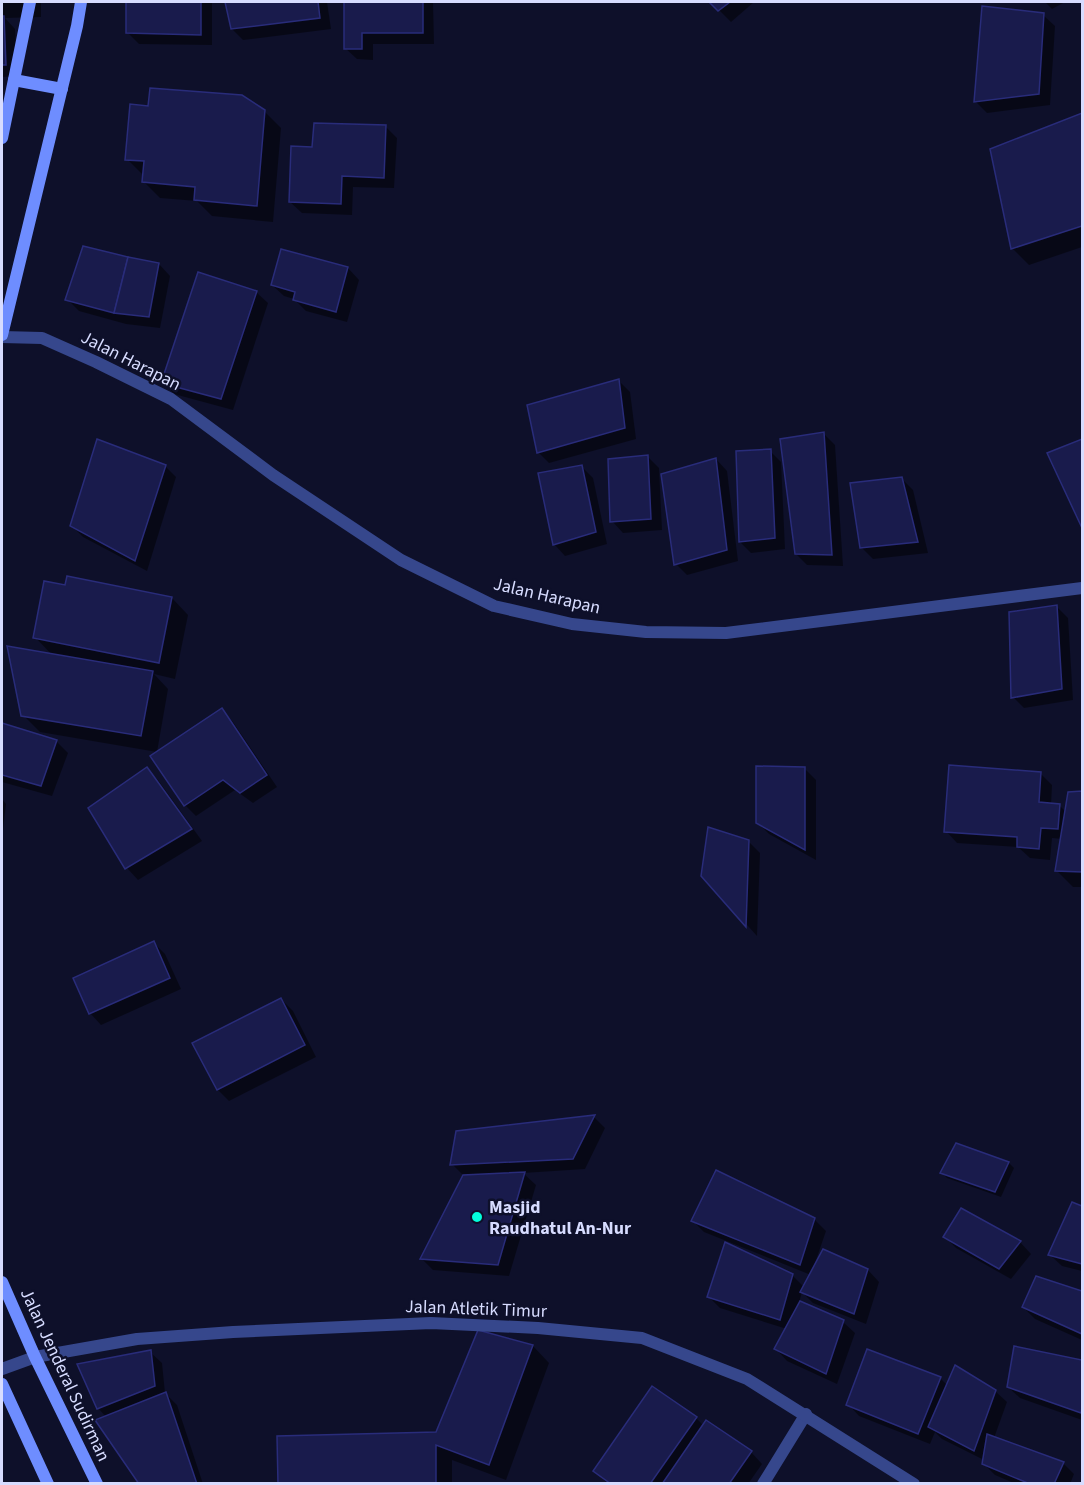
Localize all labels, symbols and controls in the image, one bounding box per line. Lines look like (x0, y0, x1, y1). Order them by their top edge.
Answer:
street label: Jalan Harapan (77, 325, 185, 397)
street label: Jalan Harapan (491, 572, 603, 620)
place label: Masjid Raudhatul An-Nur (489, 1195, 632, 1241)
marker: Masjid Raudhatul An-Nur (470, 1210, 484, 1224)
street label: Jalan Jenderal Sudirman (14, 1284, 116, 1466)
street label: Jalan Atletik Timur (405, 1294, 548, 1324)

